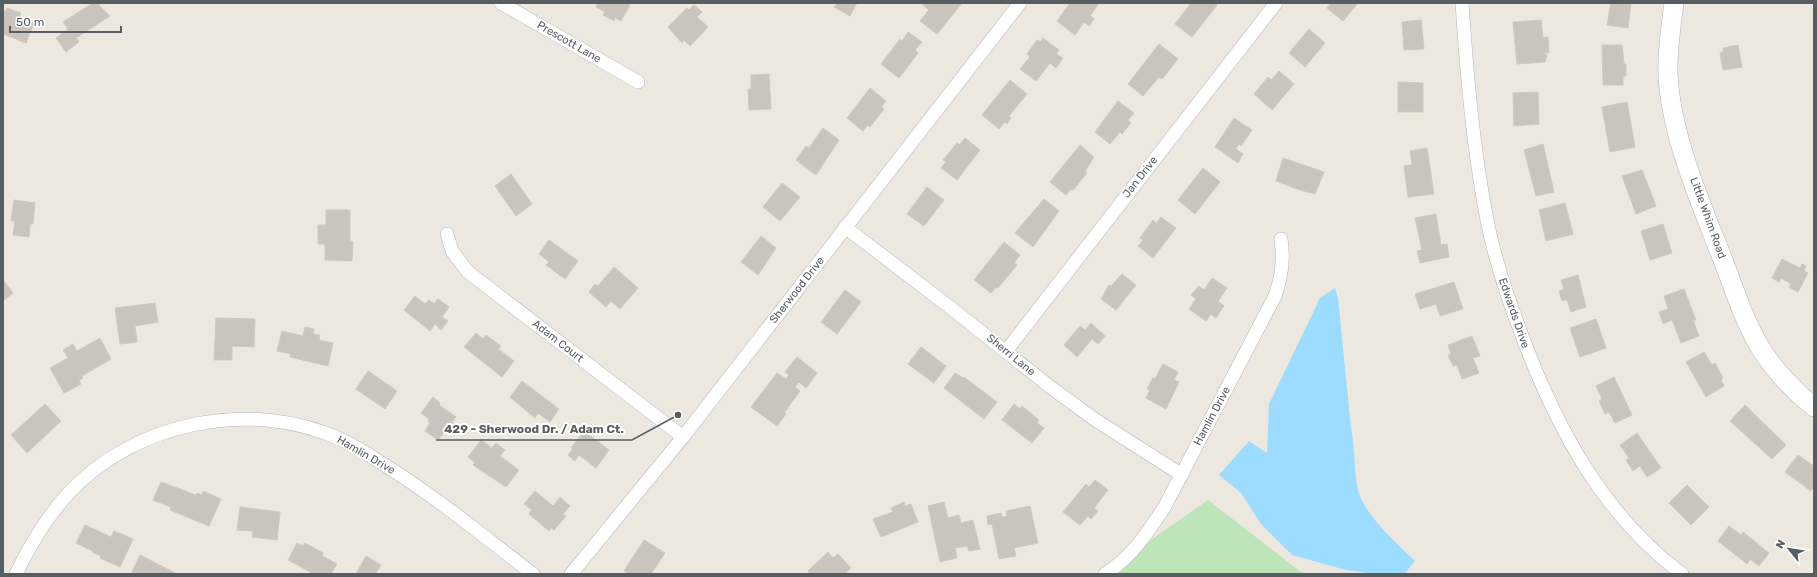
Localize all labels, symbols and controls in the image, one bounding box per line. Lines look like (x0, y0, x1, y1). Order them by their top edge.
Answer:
scale bar (10, 8, 121, 34)
text: 50 m (16, 15, 44, 29)
street label: Prescott Lane (535, 18, 603, 66)
street label: Jan Drive (1120, 154, 1160, 200)
street label: Little Whim Road (1687, 176, 1729, 260)
street label: Sherwood Drive (767, 254, 827, 326)
street label: Edwards Drive (1496, 276, 1532, 350)
street label: Adam Court (530, 317, 587, 365)
street label: Sherri Lane (984, 332, 1038, 378)
street label: Hamlin Drive (1191, 384, 1233, 448)
callout: 429 - Sherwood Dr. / Adam Ct. (436, 416, 632, 440)
text: 429 - Sherwood Dr. / Adam Ct. (444, 422, 624, 436)
street label: Hamlin Drive (335, 433, 397, 477)
north arrow (1769, 529, 1809, 569)
text: N (1773, 538, 1788, 551)

